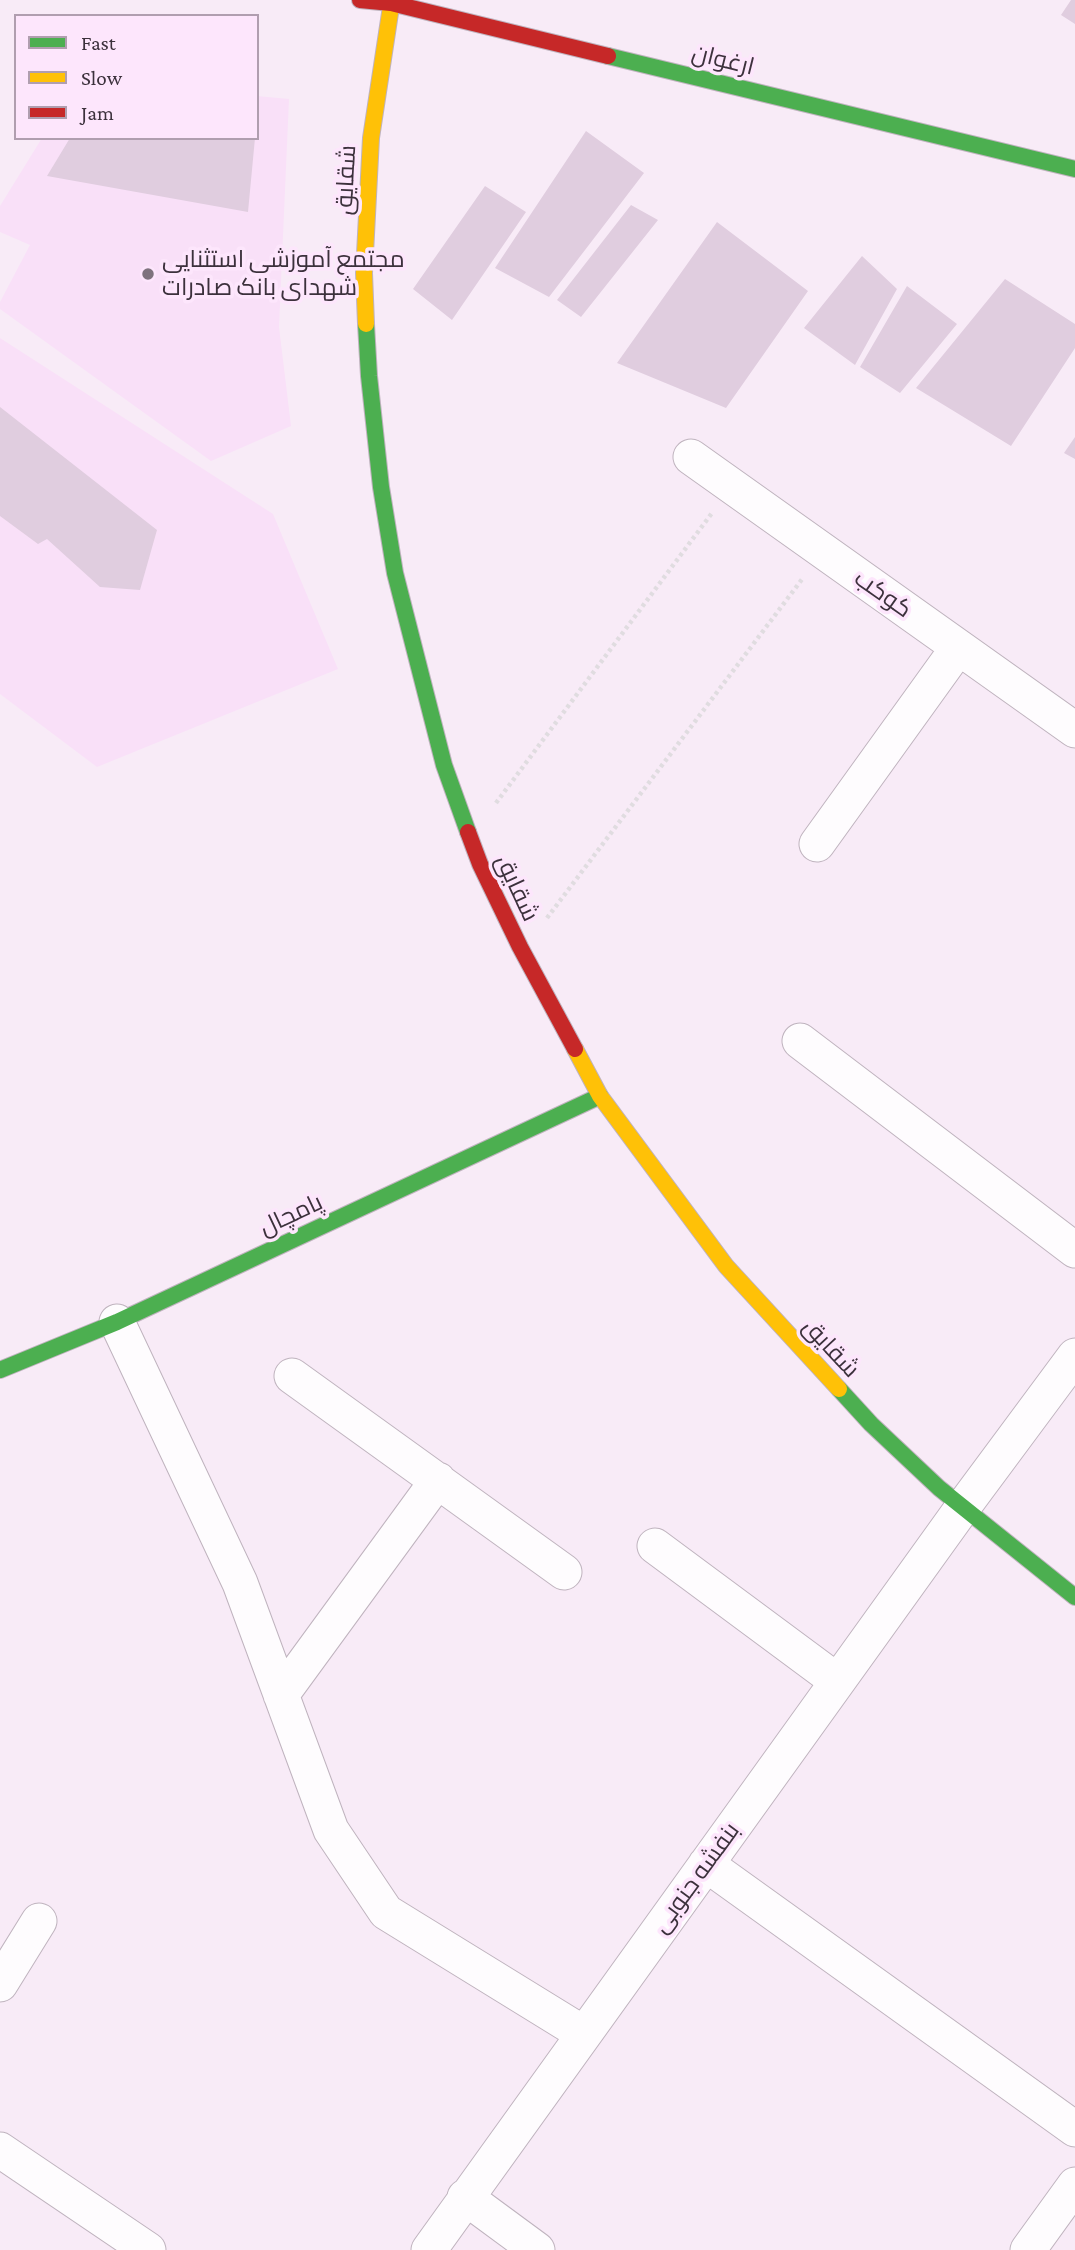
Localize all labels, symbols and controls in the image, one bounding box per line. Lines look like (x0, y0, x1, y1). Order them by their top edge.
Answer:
legend (14, 14, 259, 140)
text: Fast (81, 31, 116, 55)
street label: ارغوان (689, 38, 757, 82)
text: Slow (81, 66, 122, 90)
text: Jam (81, 101, 114, 125)
street label: شقایق (330, 144, 362, 216)
place label: مجتمع آموزشی استثنایی شهدای بانک صادرات (162, 246, 405, 302)
marker: مجتمع آموزشی استثنایی شهدای بانک صادرات (140, 266, 156, 282)
street label: کوکب (849, 564, 917, 624)
street label: شقایق (489, 850, 545, 926)
street label: پامچال (255, 1188, 327, 1242)
street label: شقایق (797, 1313, 865, 1383)
street label: بنفشه جنوبی (646, 1817, 746, 1939)

